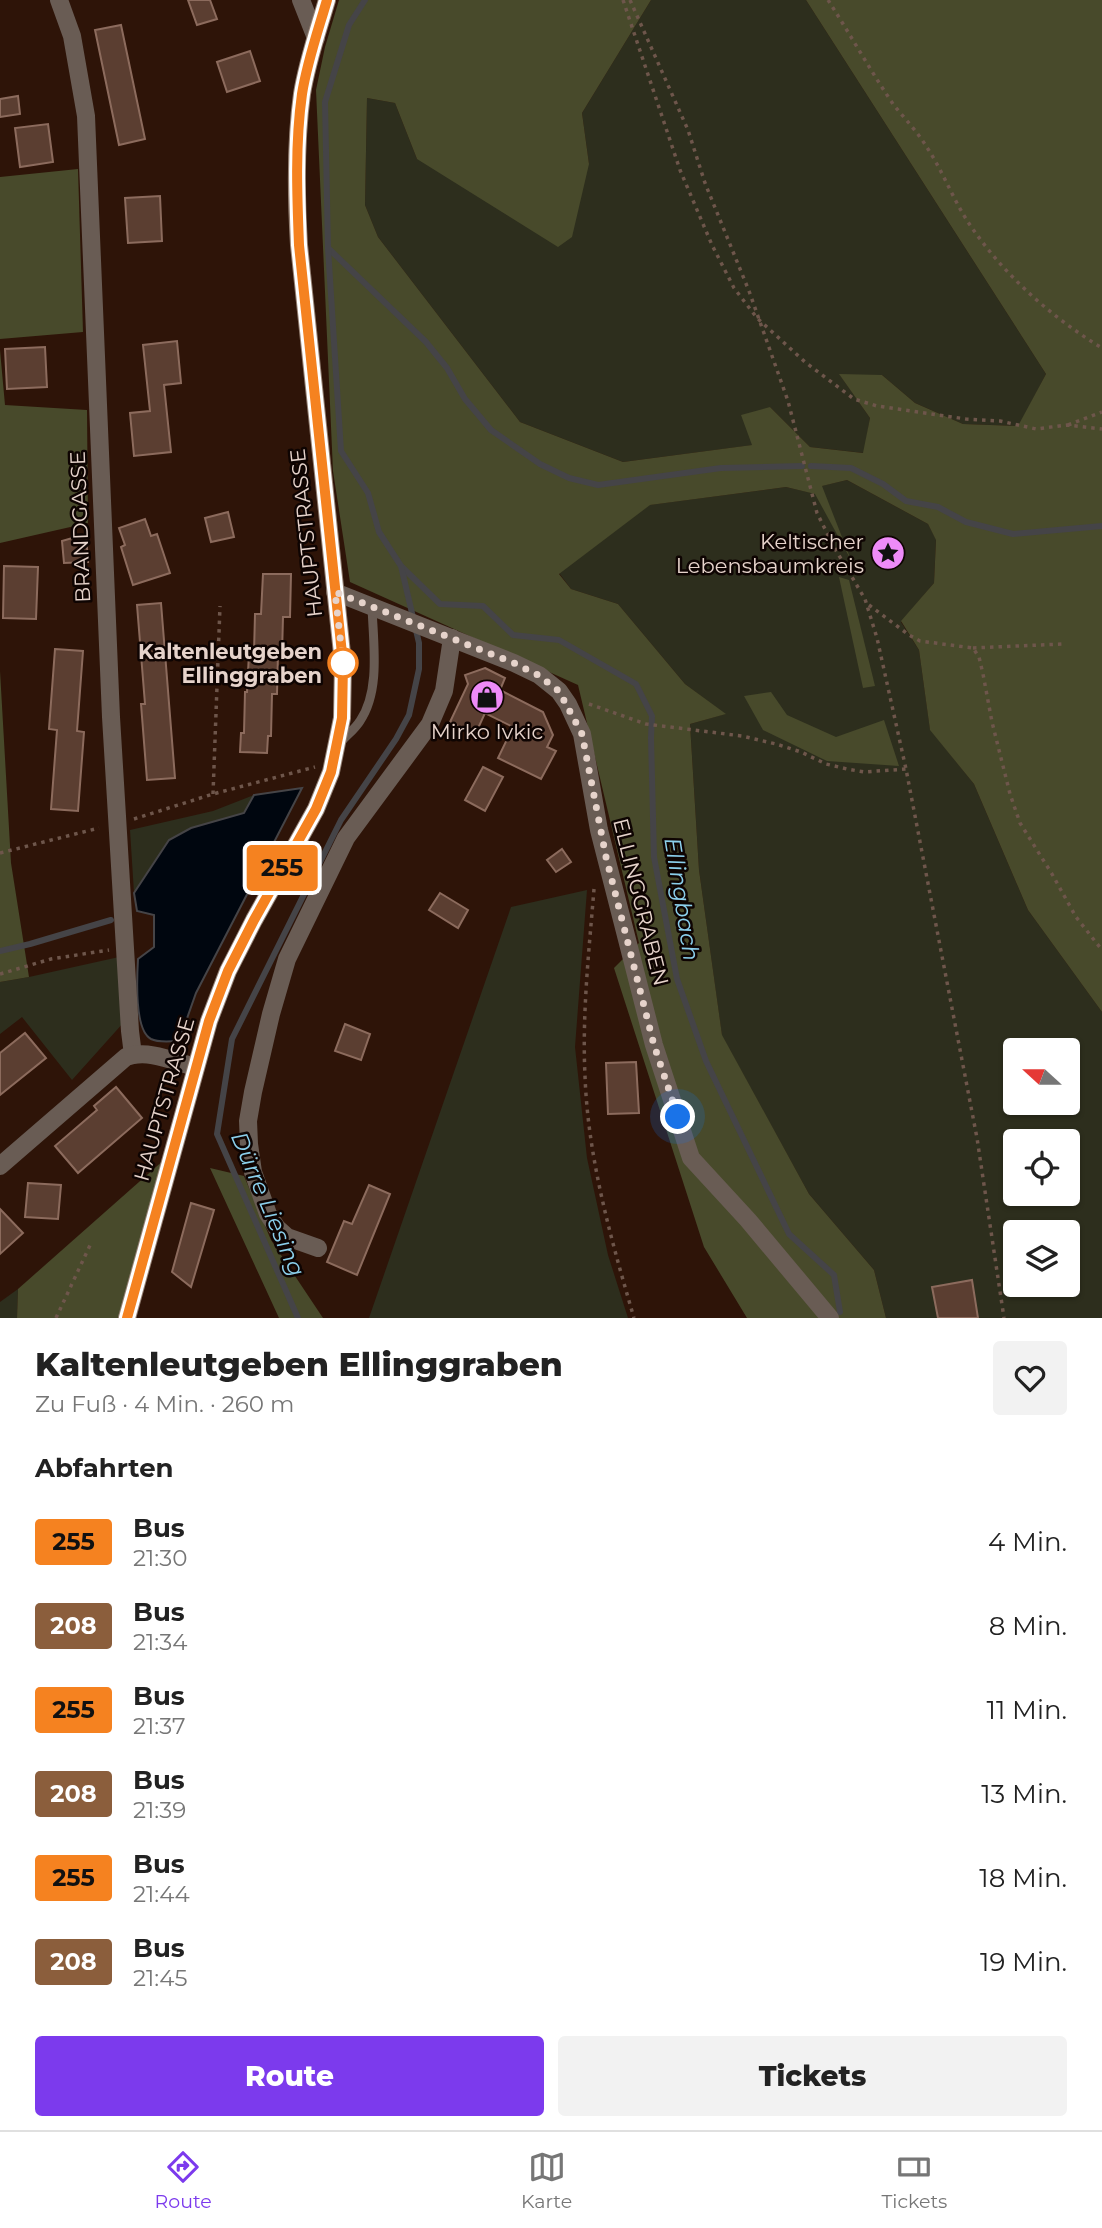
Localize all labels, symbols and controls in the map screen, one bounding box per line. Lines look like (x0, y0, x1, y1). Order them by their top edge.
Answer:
street label: HAUPTSTRASSE (285, 447, 327, 619)
street label: BRANDGASSE (65, 451, 95, 603)
place label: Keltischer Lebensbaumkreis (676, 529, 864, 578)
place icon: Keltischer Lebensbaumkreis (869, 534, 907, 572)
place label: Kaltenleutgeben Ellinggraben (138, 639, 322, 688)
marker: Kaltenleutgeben Ellinggraben (328, 648, 358, 678)
shop icon: Mirko Ivkic (468, 678, 506, 716)
place label: Mirko Ivkic (431, 719, 543, 744)
street label: ELLINGGRABEN (608, 816, 674, 988)
water label: Ellingbach (658, 835, 706, 963)
line badge: 255 (242, 845, 322, 891)
text: 255 (261, 853, 303, 882)
street label: HAUPTSTRASSE (129, 1014, 199, 1184)
north arrow (1003, 1038, 1080, 1115)
map controls (1003, 1038, 1080, 1297)
your location (660, 1099, 695, 1134)
water label: Dürre Liesing (225, 1127, 311, 1281)
button: locate (1003, 1129, 1080, 1206)
button: layers (1003, 1220, 1080, 1297)
button: heart (993, 1341, 1067, 1415)
text: Kaltenleutgeben Ellinggraben (35, 1344, 563, 1384)
text: Zu Fuß · 4 Min. · 260 m (35, 1390, 294, 1418)
text: Abfahrten (35, 1452, 174, 1484)
text: Bus (133, 1512, 185, 1544)
text: 4 Min. (988, 1526, 1067, 1558)
text: 255 (52, 1527, 95, 1556)
text: 21:30 (133, 1544, 187, 1572)
text: Bus (133, 1596, 185, 1628)
text: 8 Min. (989, 1610, 1067, 1642)
text: 208 (50, 1611, 97, 1640)
text: 21:34 (133, 1628, 187, 1656)
text: Bus (133, 1680, 185, 1712)
text: 11 Min. (987, 1694, 1067, 1726)
text: 255 (52, 1695, 95, 1724)
text: 21:37 (133, 1712, 185, 1740)
text: Bus (133, 1764, 185, 1796)
text: 13 Min. (981, 1778, 1067, 1810)
text: 208 (50, 1779, 97, 1808)
text: 21:39 (133, 1796, 186, 1824)
text: Bus (133, 1848, 185, 1880)
text: 18 Min. (979, 1862, 1067, 1894)
text: 255 (52, 1863, 95, 1892)
text: 21:44 (133, 1880, 190, 1908)
text: Bus (133, 1932, 185, 1964)
text: 19 Min. (980, 1946, 1067, 1978)
text: 208 (50, 1947, 97, 1976)
text: 21:45 (133, 1964, 187, 1992)
button: Route (35, 2036, 544, 2116)
button: Tickets (558, 2036, 1067, 2116)
tab: Route (155, 2148, 212, 2213)
tab: Karte (521, 2148, 572, 2213)
tab: Tickets (881, 2148, 947, 2213)

